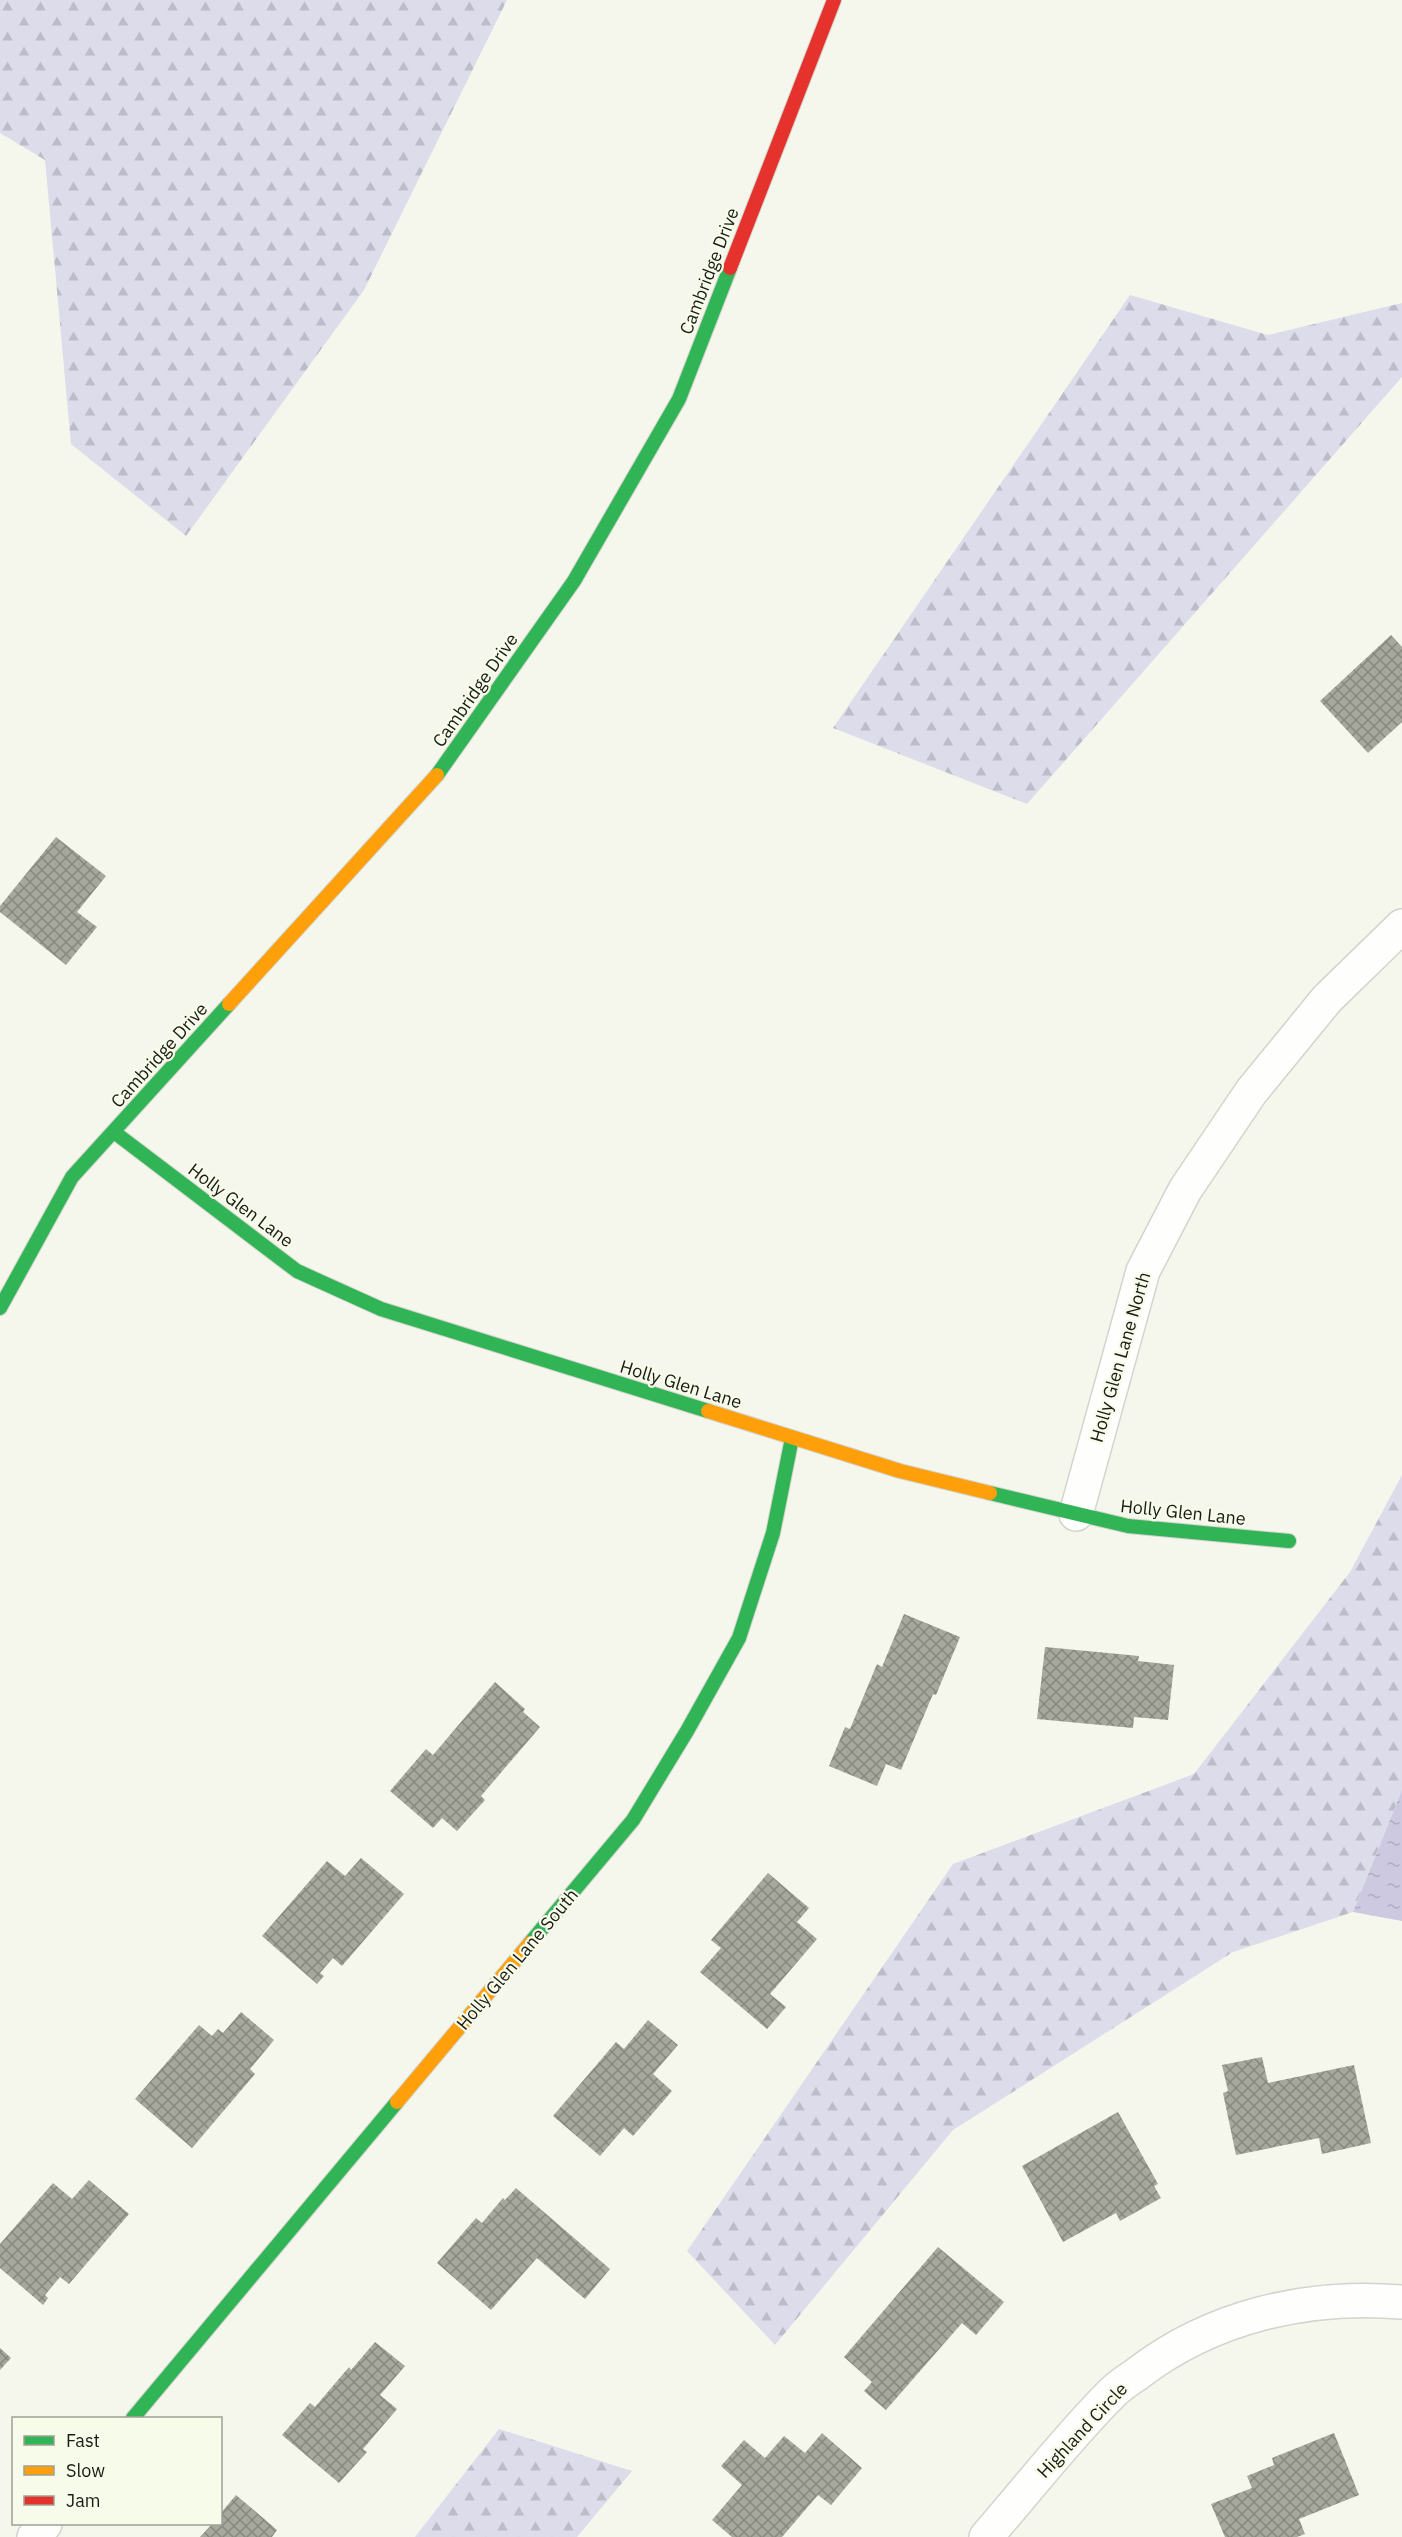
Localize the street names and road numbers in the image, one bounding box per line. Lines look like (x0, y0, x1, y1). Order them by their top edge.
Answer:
street label: Cambridge Drive (674, 204, 744, 338)
street label: Cambridge Drive (427, 629, 523, 751)
street label: Cambridge Drive (106, 998, 212, 1112)
street label: Holly Glen Lane (184, 1158, 298, 1252)
street label: Holly Glen Lane North (1085, 1269, 1155, 1445)
street label: Holly Glen Lane (617, 1355, 745, 1413)
street label: Holly Glen Lane (1119, 1494, 1247, 1530)
street label: Holly Glen Lane South (451, 1884, 583, 2034)
street label: Highland Circle (1032, 2377, 1132, 2483)

